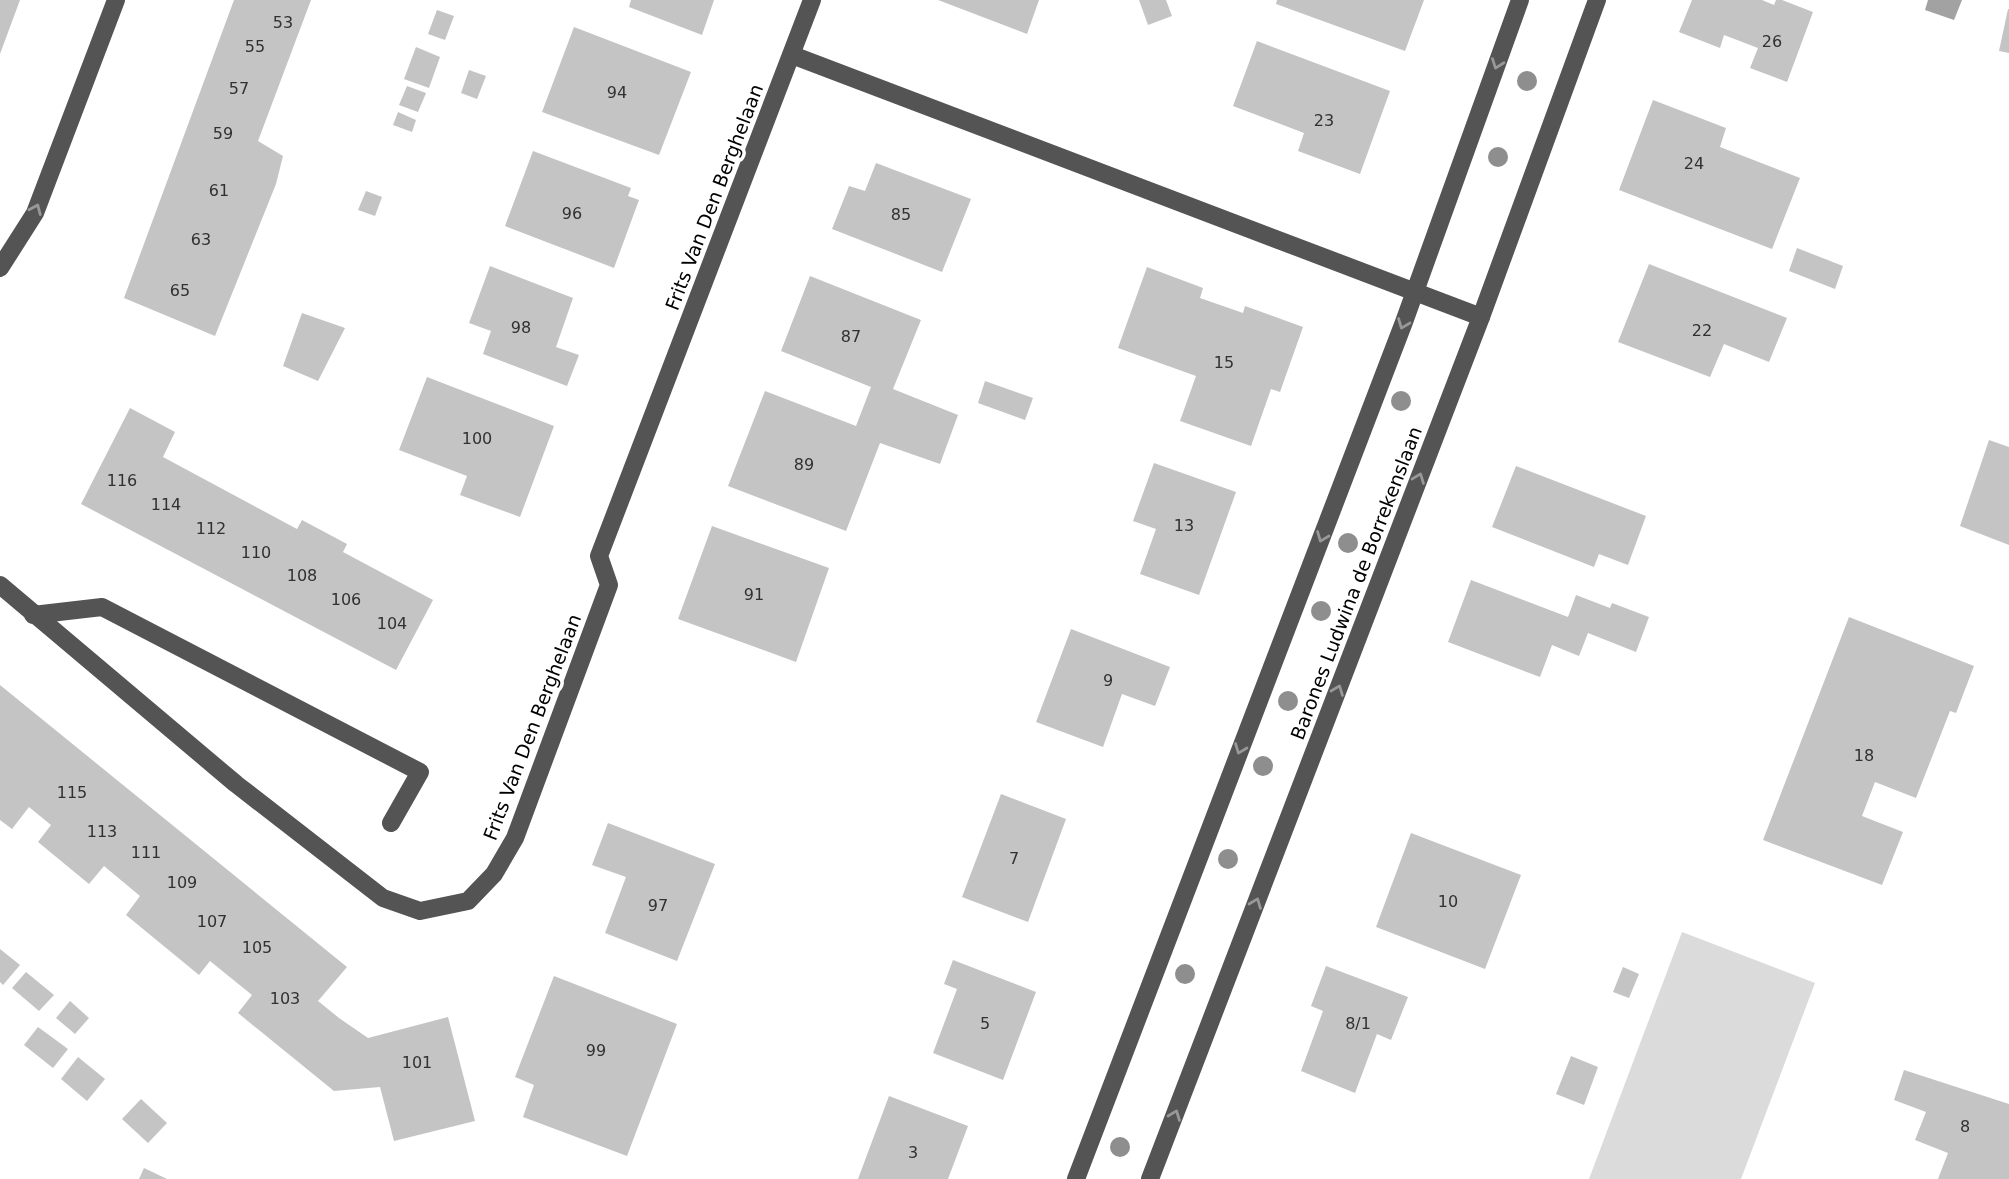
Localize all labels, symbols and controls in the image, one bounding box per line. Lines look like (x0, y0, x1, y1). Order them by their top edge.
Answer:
house number: 53 (273, 13, 293, 32)
house number: 26 (1762, 32, 1782, 51)
house number: 55 (245, 37, 265, 56)
one-way arrow (1491, 58, 1505, 70)
house number: 57 (229, 79, 249, 98)
street label: Frits Van Den Berghelaan (661, 81, 767, 313)
house number: 94 (607, 83, 627, 102)
house number: 23 (1314, 111, 1334, 130)
house number: 59 (213, 124, 233, 143)
house number: 24 (1684, 154, 1704, 173)
house number: 61 (209, 181, 229, 200)
one-way arrow (28, 204, 42, 216)
house number: 96 (562, 204, 582, 223)
house number: 85 (891, 205, 911, 224)
house number: 63 (191, 230, 211, 249)
house number: 65 (170, 281, 190, 300)
house number: 98 (511, 318, 531, 337)
one-way arrow (1397, 318, 1411, 330)
house number: 22 (1692, 321, 1712, 340)
house number: 87 (841, 327, 861, 346)
house number: 15 (1214, 353, 1234, 372)
street label: Barones Ludwina de Borrekenslaan (1286, 423, 1426, 743)
house number: 100 (462, 429, 492, 448)
house number: 89 (794, 455, 814, 474)
house number: 116 (107, 471, 137, 490)
one-way arrow (1411, 472, 1425, 485)
house number: 114 (151, 495, 181, 514)
house number: 13 (1174, 516, 1194, 535)
house number: 112 (196, 519, 226, 538)
one-way arrow (1316, 530, 1330, 542)
house number: 110 (241, 543, 271, 562)
house number: 108 (287, 566, 317, 585)
house number: 91 (744, 585, 764, 604)
house number: 106 (331, 590, 361, 609)
street label: Frits Van Den Berghelaan (479, 611, 585, 843)
house number: 104 (377, 614, 407, 633)
house number: 9 (1103, 671, 1113, 690)
one-way arrow (1329, 685, 1343, 697)
one-way arrow (1234, 742, 1248, 754)
house number: 18 (1854, 746, 1874, 765)
house number: 115 (57, 783, 87, 802)
house number: 113 (87, 822, 117, 841)
house number: 111 (131, 843, 161, 862)
house number: 7 (1009, 849, 1019, 868)
house number: 109 (167, 873, 197, 892)
house number: 10 (1438, 892, 1458, 911)
house number: 97 (648, 896, 668, 915)
one-way arrow (1248, 897, 1262, 909)
house number: 107 (197, 912, 227, 931)
house number: 105 (242, 938, 272, 957)
house number: 103 (270, 989, 300, 1008)
house number: 5 (980, 1014, 990, 1033)
house number: 8/1 (1345, 1014, 1371, 1033)
house number: 99 (586, 1041, 606, 1060)
house number: 101 (402, 1053, 432, 1072)
one-way arrow (1166, 1110, 1180, 1122)
house number: 8 (1960, 1117, 1970, 1136)
house number: 3 (908, 1143, 918, 1162)

